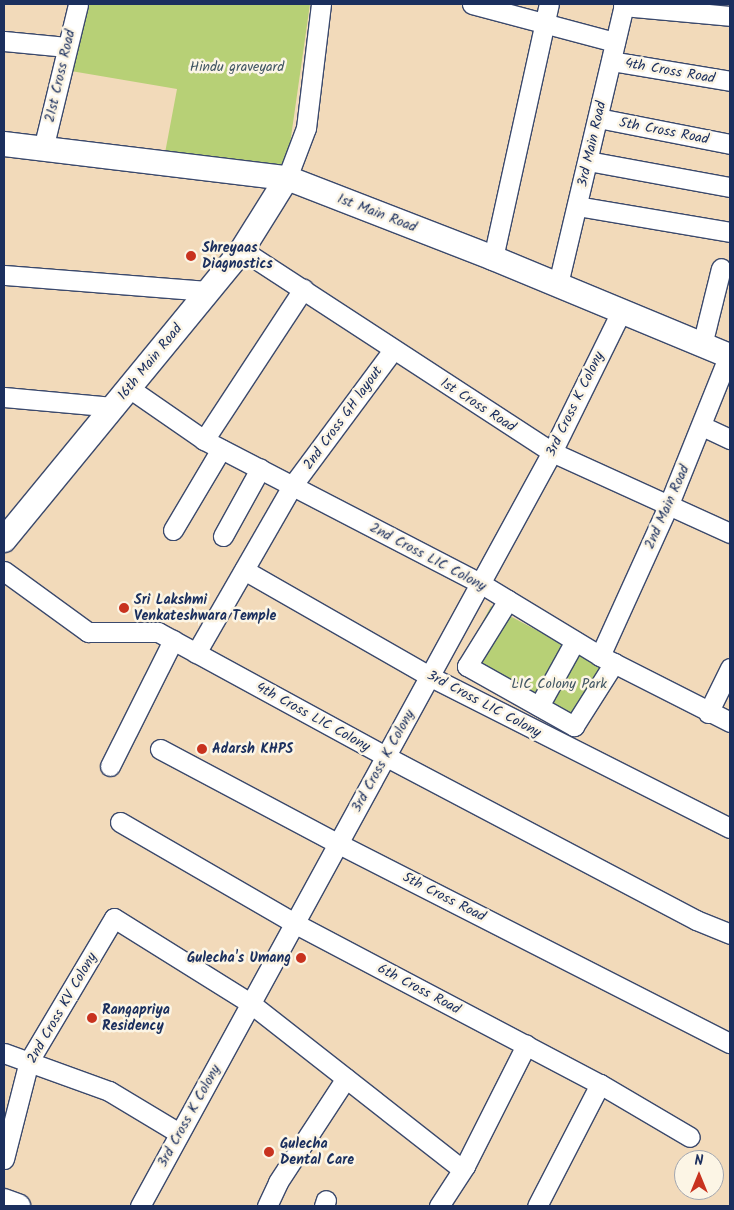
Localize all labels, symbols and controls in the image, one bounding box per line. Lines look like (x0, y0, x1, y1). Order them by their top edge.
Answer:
street label: 21st Cross Road (41, 28, 79, 124)
street label: 4th Cross Road (624, 55, 716, 87)
park label: Hindu graveyard (190, 59, 284, 75)
street label: 3rd Main Road (574, 100, 610, 188)
street label: 5th Cross Road (618, 114, 710, 148)
street label: 1st Main Road (335, 190, 419, 236)
place label: Shreyaas Diagnostics (202, 240, 273, 272)
marker: Shreyaas Diagnostics (184, 249, 198, 263)
street label: 16th Main Road (114, 321, 186, 403)
street label: 3rd Cross K Colony (542, 349, 608, 459)
street label: 2nd Cross GH layout (300, 363, 386, 473)
street label: 1st Cross Road (437, 374, 519, 436)
street label: 2nd Main Road (641, 462, 693, 552)
street label: 2nd Cross LIC Colony (367, 519, 489, 595)
place label: Sri Lakshmi Venkateshwara Temple (134, 592, 276, 624)
marker: Sri Lakshmi Venkateshwara Temple (118, 602, 130, 614)
street label: 3rd Cross LIC Colony (424, 667, 544, 741)
park label: LIC Colony Park (511, 676, 607, 692)
street label: 4th Cross LIC Colony (253, 679, 373, 755)
street label: 3rd Cross K Colony (348, 707, 418, 815)
place label: Adarsh KHPS (212, 741, 293, 757)
marker: Adarsh KHPS (196, 743, 208, 755)
street label: 5th Cross Road (400, 869, 488, 925)
street label: 2nd Cross KV Colony (23, 950, 101, 1066)
place label: Gulecha's Umang (187, 950, 291, 966)
marker: Gulecha's Umang (295, 952, 307, 964)
street label: 6th Cross Road (375, 960, 463, 1018)
place label: Rangapriya Residency (102, 1002, 170, 1034)
marker: Rangapriya Residency (86, 1012, 98, 1024)
street label: 3rd Cross K Colony (154, 1062, 224, 1170)
place label: Gulecha Dental Care (280, 1136, 354, 1168)
marker: Gulecha Dental Care (262, 1145, 276, 1159)
north arrow (674, 1150, 724, 1200)
text: N (695, 1150, 703, 1172)

